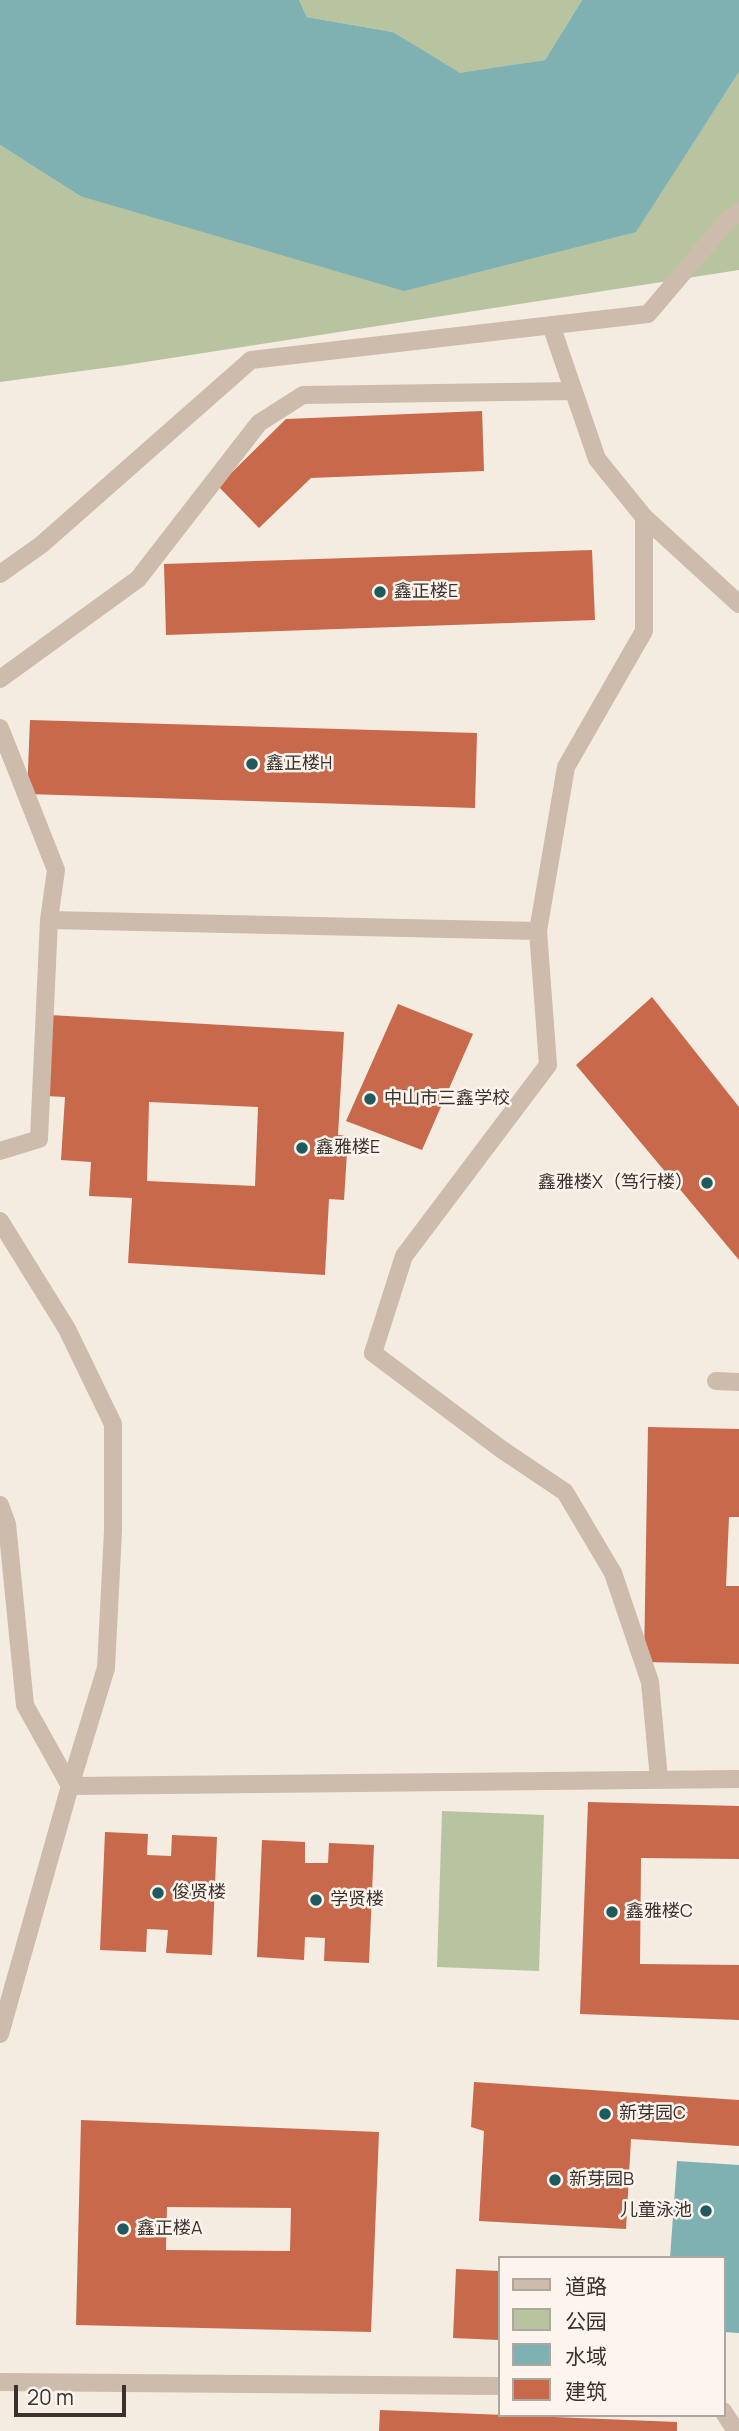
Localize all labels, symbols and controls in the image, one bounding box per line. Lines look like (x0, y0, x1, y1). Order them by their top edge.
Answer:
place label: 鑫正楼E (394, 581, 458, 603)
marker: 鑫正楼E (372, 584, 388, 600)
place label: 鑫正楼H (266, 753, 332, 775)
marker: 鑫正楼H (244, 756, 260, 772)
place label: 中山市三鑫学校 (384, 1088, 510, 1110)
marker: 中山市三鑫学校 (362, 1091, 378, 1107)
place label: 鑫雅楼E (316, 1137, 380, 1159)
marker: 鑫雅楼E (294, 1140, 310, 1156)
place label: 鑫雅楼X（笃行楼） (538, 1172, 693, 1194)
marker: 鑫雅楼X（笃行楼） (699, 1175, 715, 1191)
place label: 俊贤楼 (172, 1882, 226, 1904)
marker: 俊贤楼 (150, 1885, 166, 1901)
place label: 学贤楼 (330, 1889, 384, 1911)
marker: 学贤楼 (308, 1892, 324, 1908)
place label: 鑫雅楼C (626, 1901, 693, 1923)
marker: 鑫雅楼C (604, 1904, 620, 1920)
place label: 新芽园C (619, 2103, 686, 2125)
marker: 新芽园C (597, 2106, 613, 2122)
place label: 新芽园B (569, 2169, 634, 2191)
marker: 新芽园B (547, 2172, 563, 2188)
place label: 儿童泳池 (620, 2200, 692, 2222)
marker: 儿童泳池 (698, 2203, 714, 2219)
place label: 鑫正楼A (137, 2218, 202, 2240)
marker: 鑫正楼A (115, 2221, 131, 2237)
legend (498, 2256, 725, 2417)
text: 道路 (565, 2272, 607, 2300)
text: 公园 (565, 2307, 607, 2335)
text: 水域 (565, 2342, 607, 2370)
scale bar (18, 2372, 130, 2416)
text: 建筑 (565, 2377, 607, 2405)
text: 20 m (27, 2383, 74, 2411)

